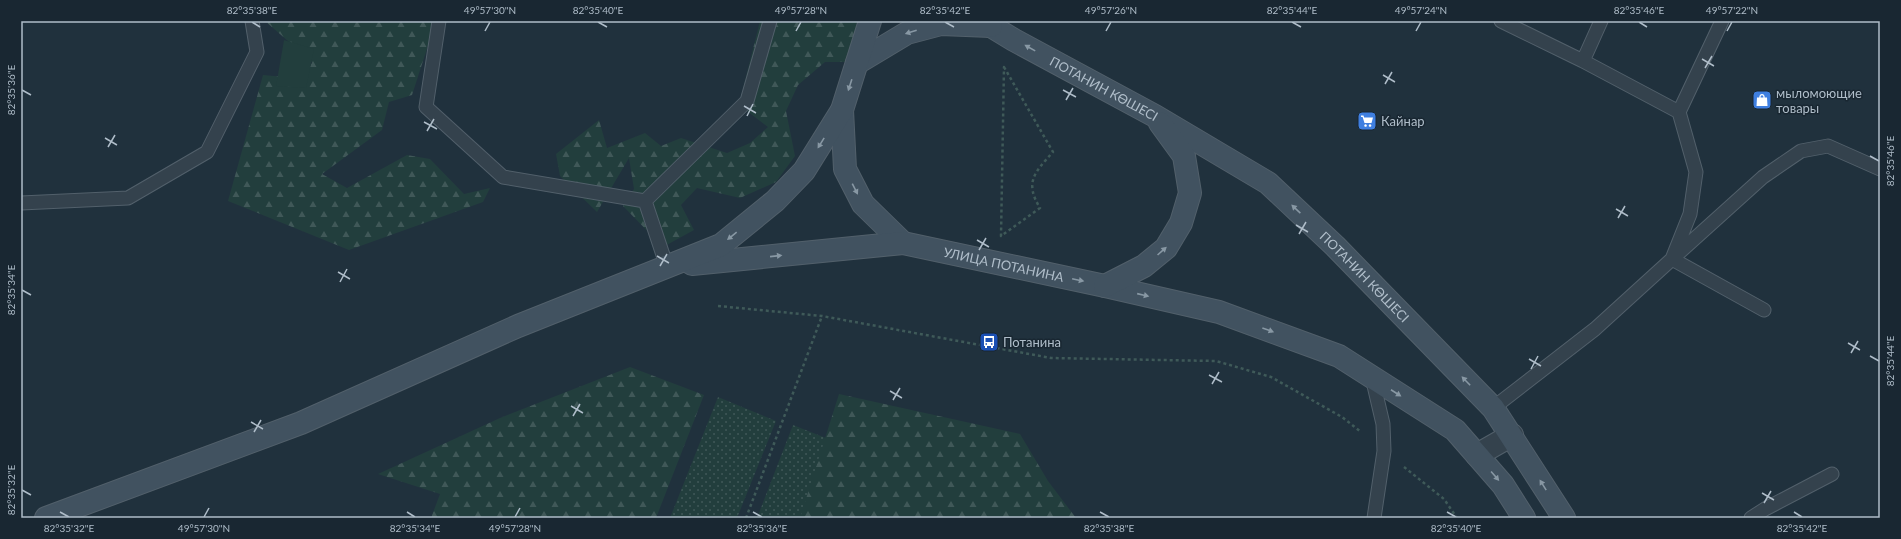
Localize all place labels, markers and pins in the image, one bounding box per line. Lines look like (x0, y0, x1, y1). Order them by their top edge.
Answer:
place label: мыломоющие товары (1776, 85, 1862, 116)
shop icon: мыломоющие товары (1751, 89, 1773, 111)
supermarket icon: Кайнар (1356, 110, 1378, 132)
place label: Кайнар (1381, 113, 1425, 129)
bus stop icon: Потанина (978, 331, 1000, 353)
place label: Потанина (1003, 334, 1061, 350)

